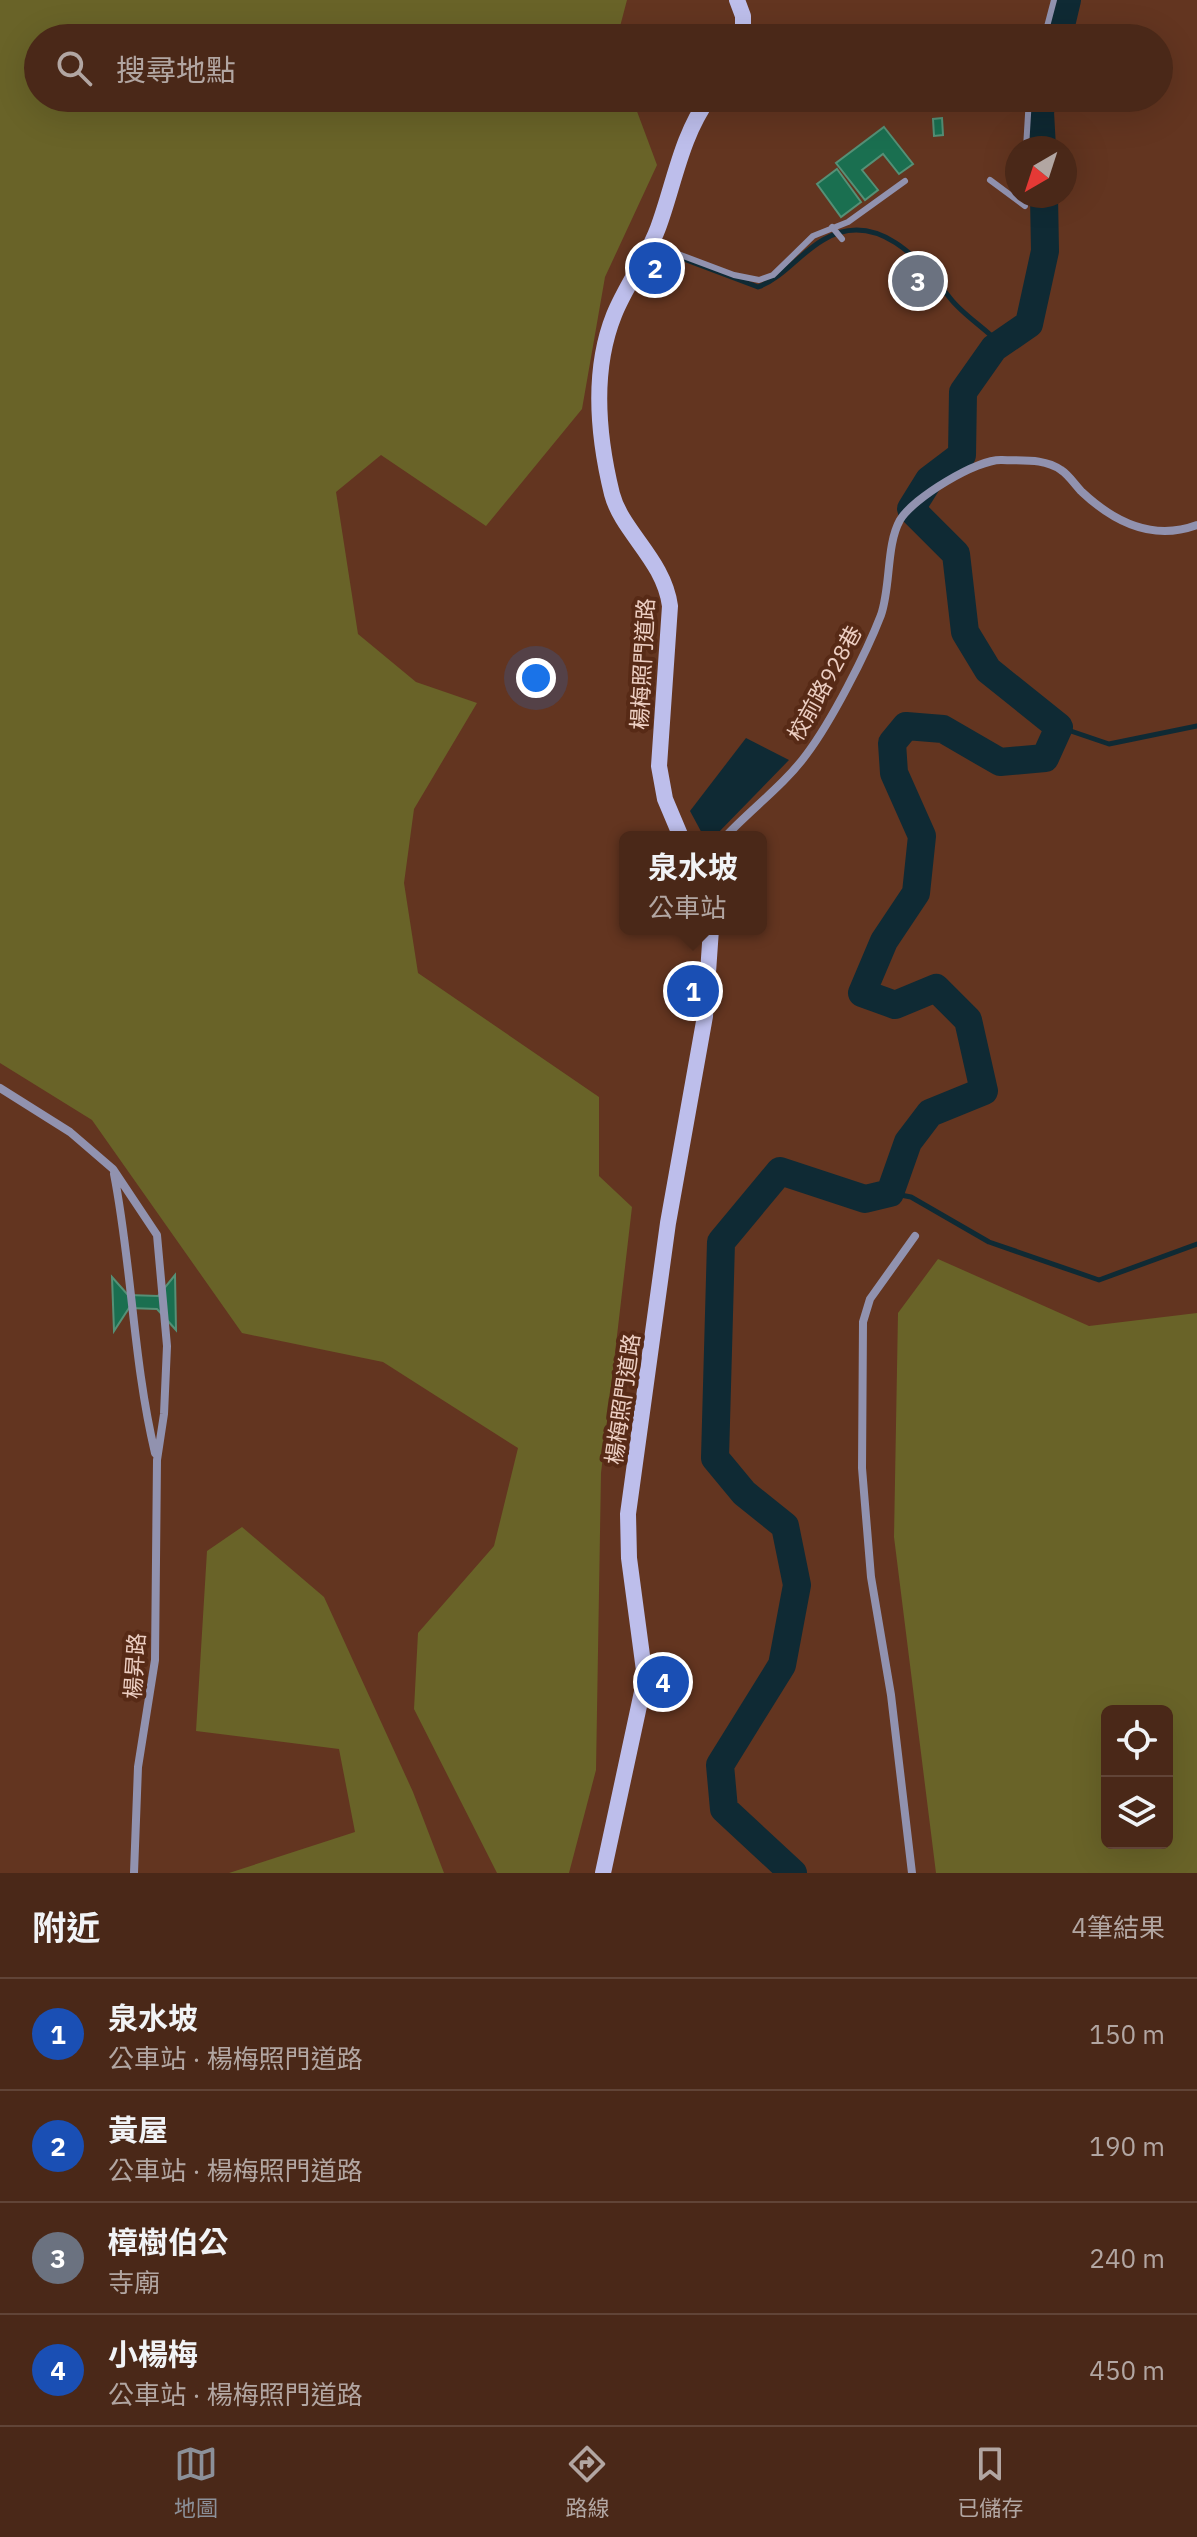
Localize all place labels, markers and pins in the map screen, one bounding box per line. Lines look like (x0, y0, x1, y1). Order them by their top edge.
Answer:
pin: 2 (629, 238, 681, 298)
pin: 3 (892, 251, 944, 311)
pin: 1 (667, 961, 719, 1021)
pin: 4 (637, 1652, 689, 1712)

